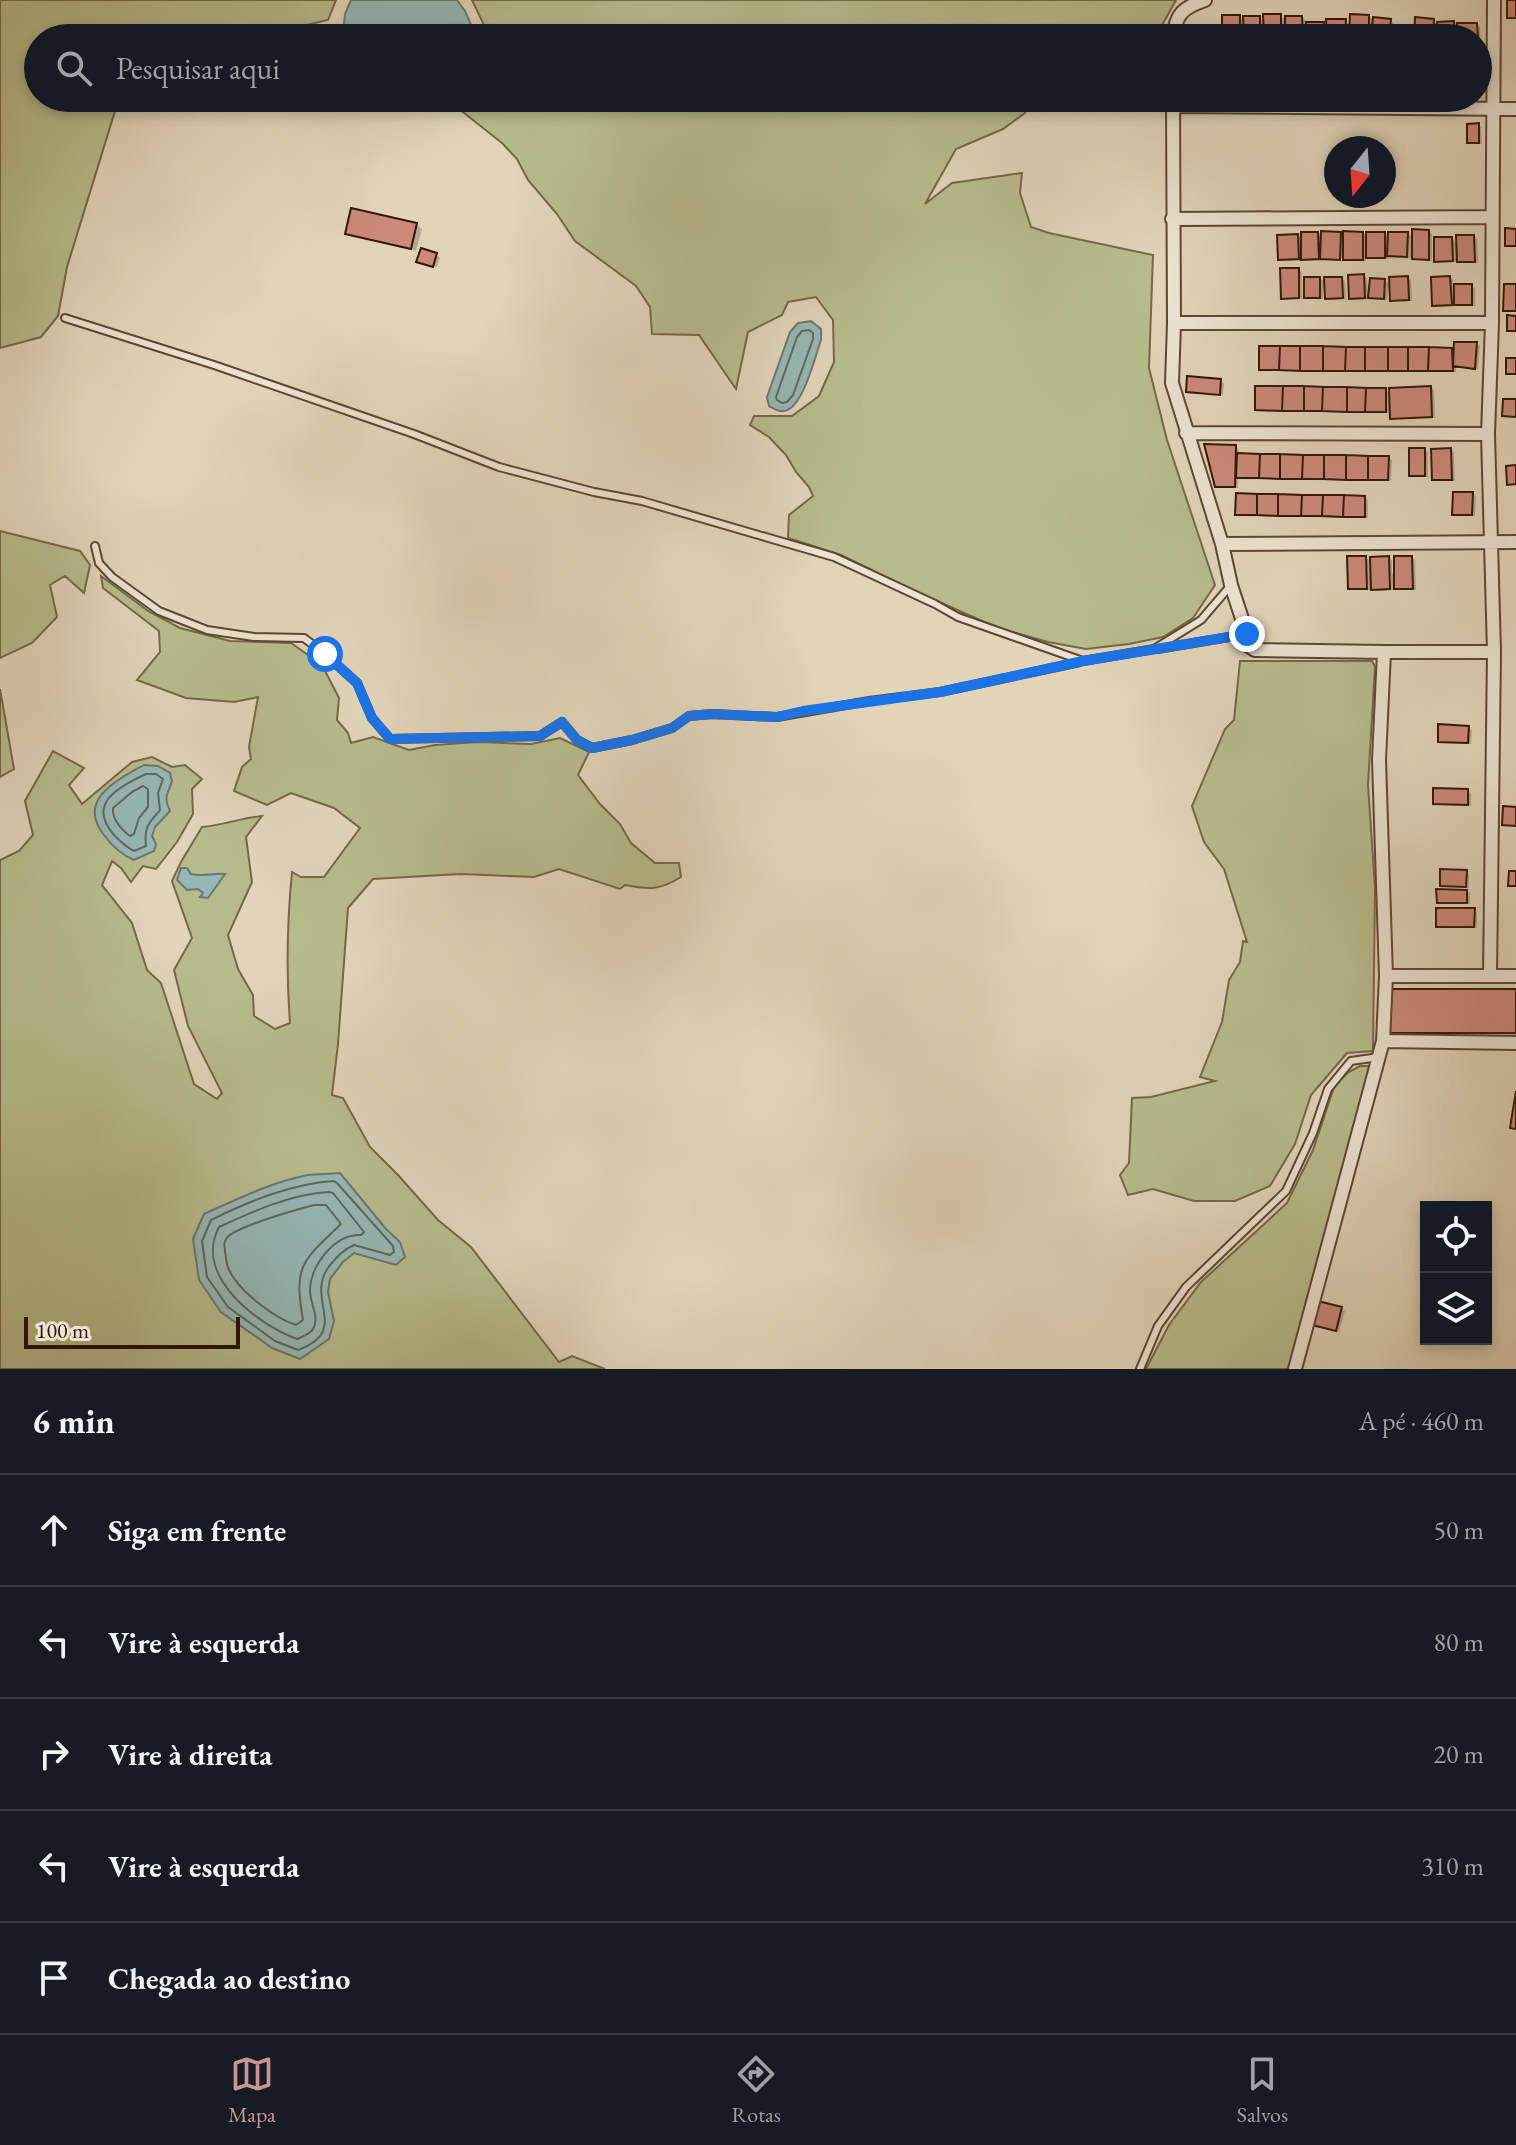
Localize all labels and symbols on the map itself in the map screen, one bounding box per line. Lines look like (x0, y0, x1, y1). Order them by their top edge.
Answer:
north arrow (1324, 136, 1396, 208)
route end (1229, 616, 1265, 652)
route start (307, 636, 343, 672)
scale bar (24, 1313, 240, 1349)

